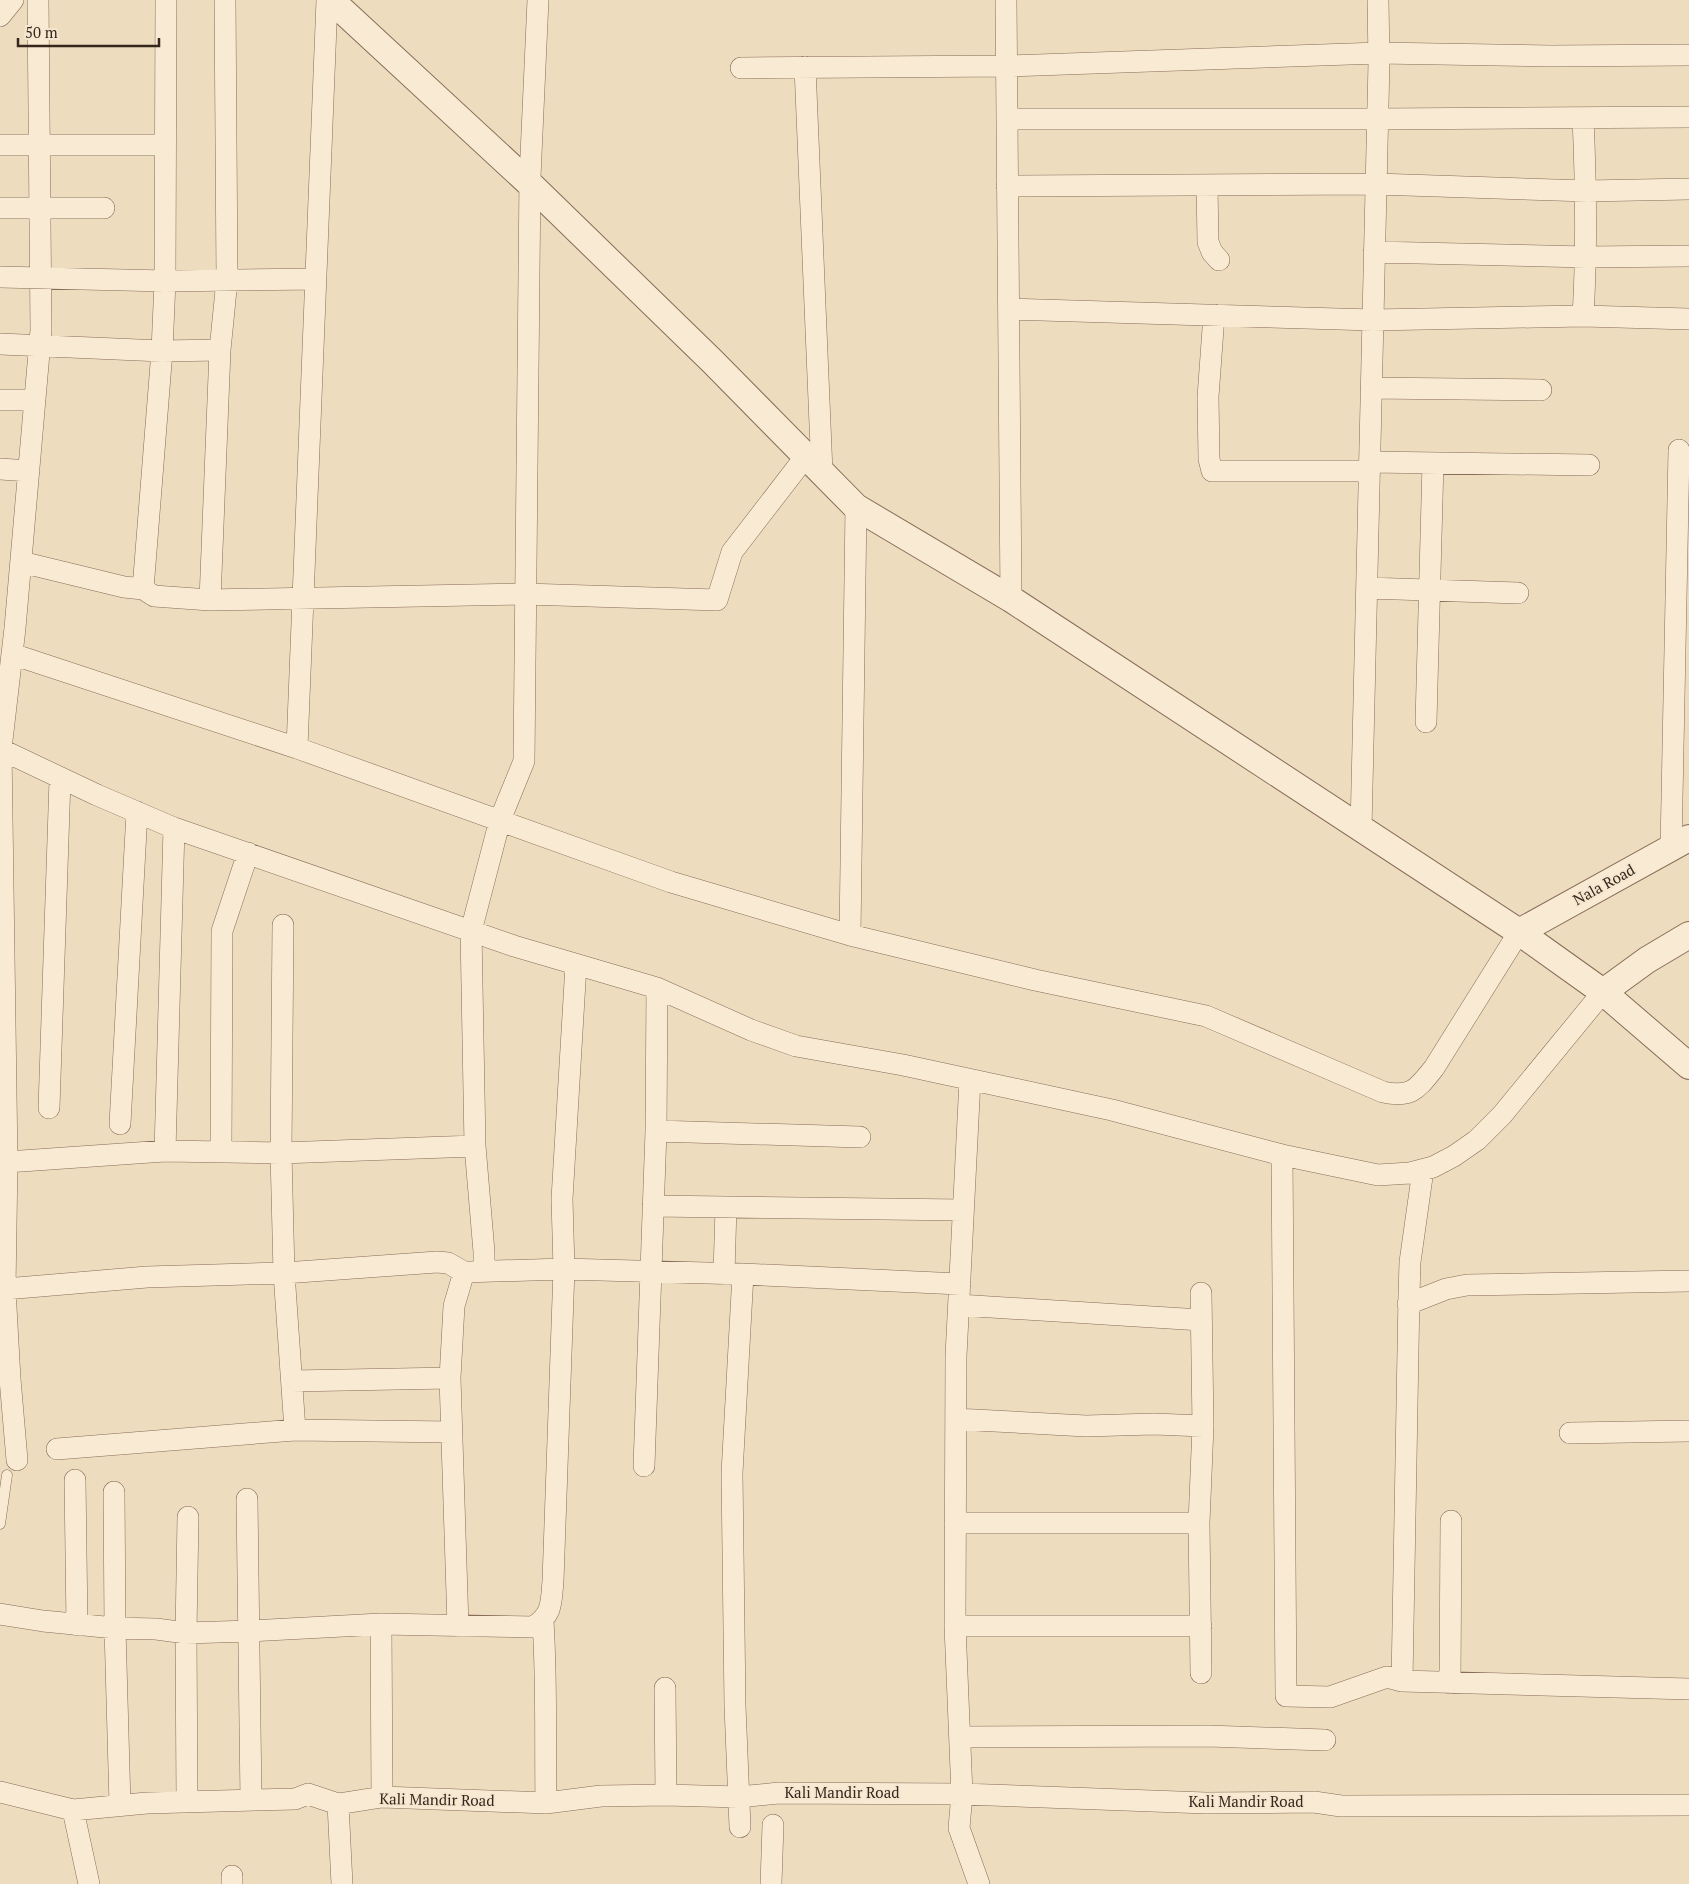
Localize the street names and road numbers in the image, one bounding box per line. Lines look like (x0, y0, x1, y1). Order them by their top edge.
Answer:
street label: Nala Road (1569, 859, 1638, 909)
street label: Kali Mandir Road (784, 1782, 900, 1802)
street label: Kali Mandir Road (379, 1788, 495, 1810)
street label: Kali Mandir Road (1188, 1791, 1304, 1811)

